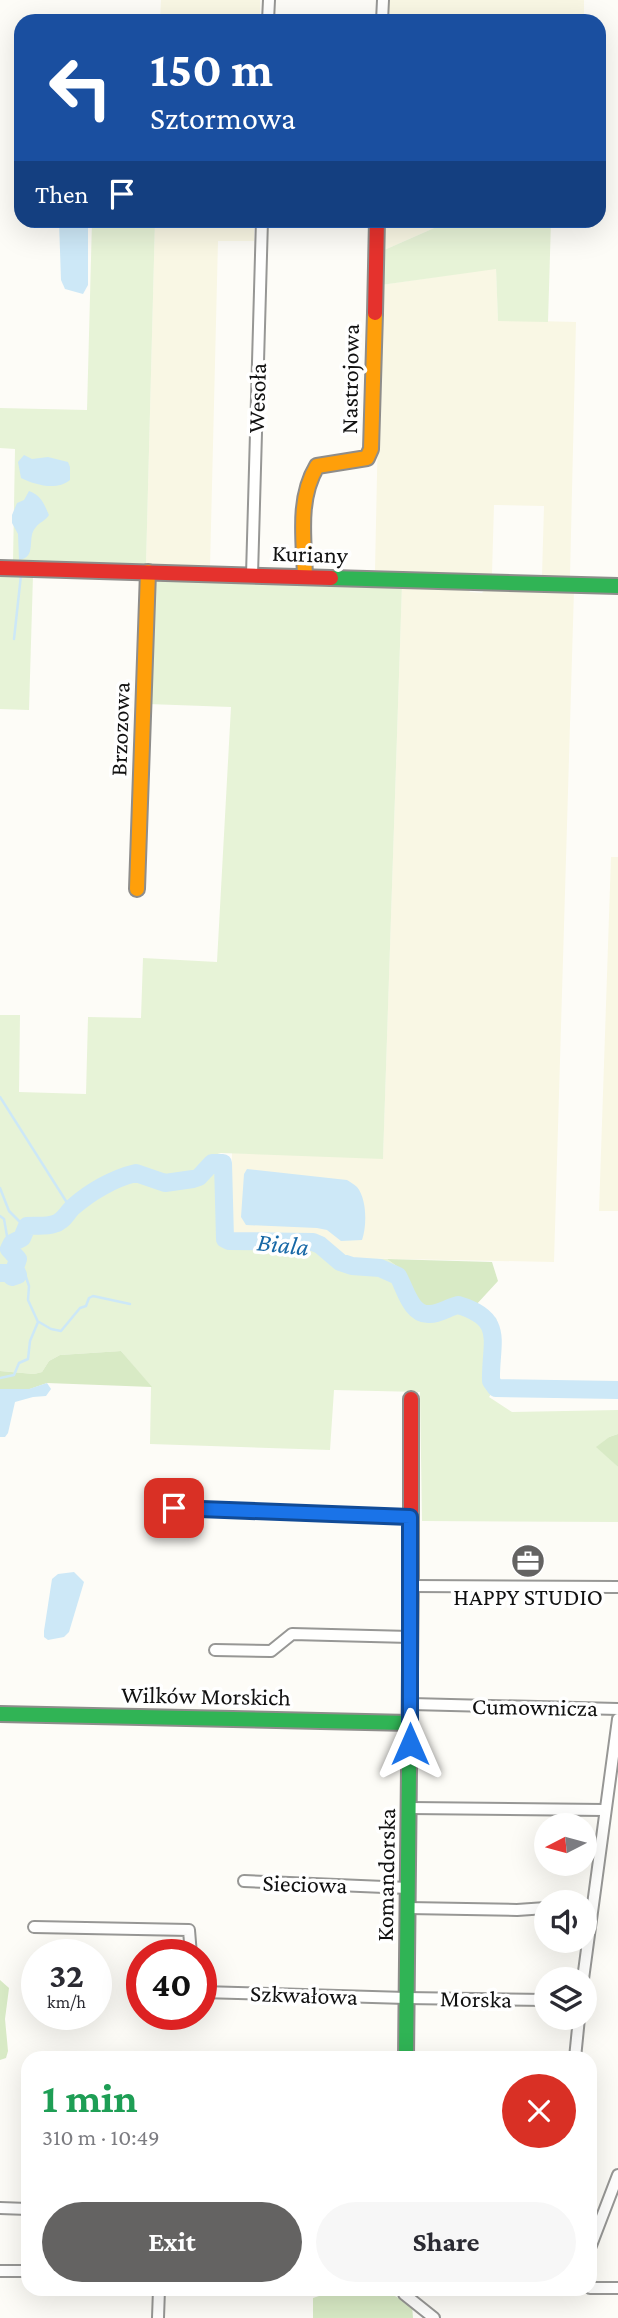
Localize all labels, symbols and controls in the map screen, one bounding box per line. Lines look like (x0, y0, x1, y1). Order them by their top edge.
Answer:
icon: left (35, 42, 126, 133)
text: 150 m (150, 42, 273, 97)
text: Sztormowa (150, 100, 296, 136)
icon: arrive (103, 175, 141, 213)
text: Then (35, 180, 89, 209)
street label: Nastrojowa (335, 324, 364, 434)
street label: Wesoła (242, 362, 271, 434)
street label: Kuriany (272, 539, 349, 568)
street label: Brzozowa (104, 681, 135, 777)
water label: Biala (256, 1227, 310, 1262)
pin (144, 1478, 204, 1538)
icon: arrive (155, 1489, 193, 1527)
office icon: HAPPY STUDIO (509, 1542, 547, 1580)
place label: HAPPY STUDIO (453, 1583, 603, 1610)
street label: Wilków Morskich (121, 1681, 291, 1710)
street label: Cumownicza (472, 1692, 598, 1721)
position arrow (373, 1707, 447, 1781)
street label: Komandorska (371, 1808, 400, 1942)
north arrow (534, 1813, 597, 1876)
map controls (534, 1813, 597, 2030)
street label: Sieciowa (262, 1869, 348, 1898)
button: sound (534, 1890, 597, 1953)
speed limit sign: 40 (126, 1939, 217, 2030)
text: 32 (49, 1956, 84, 1995)
button: layers (534, 1967, 597, 2030)
street label: Szkwałowa (250, 1979, 358, 2010)
street label: Morska (440, 1984, 512, 2013)
text: km/h (47, 1992, 86, 2012)
text: 1 min (42, 2074, 138, 2121)
button: close (502, 2074, 576, 2148)
text: 310 m · 10:49 (42, 2124, 160, 2150)
button: Exit (42, 2202, 302, 2282)
button: Share (316, 2202, 576, 2282)

